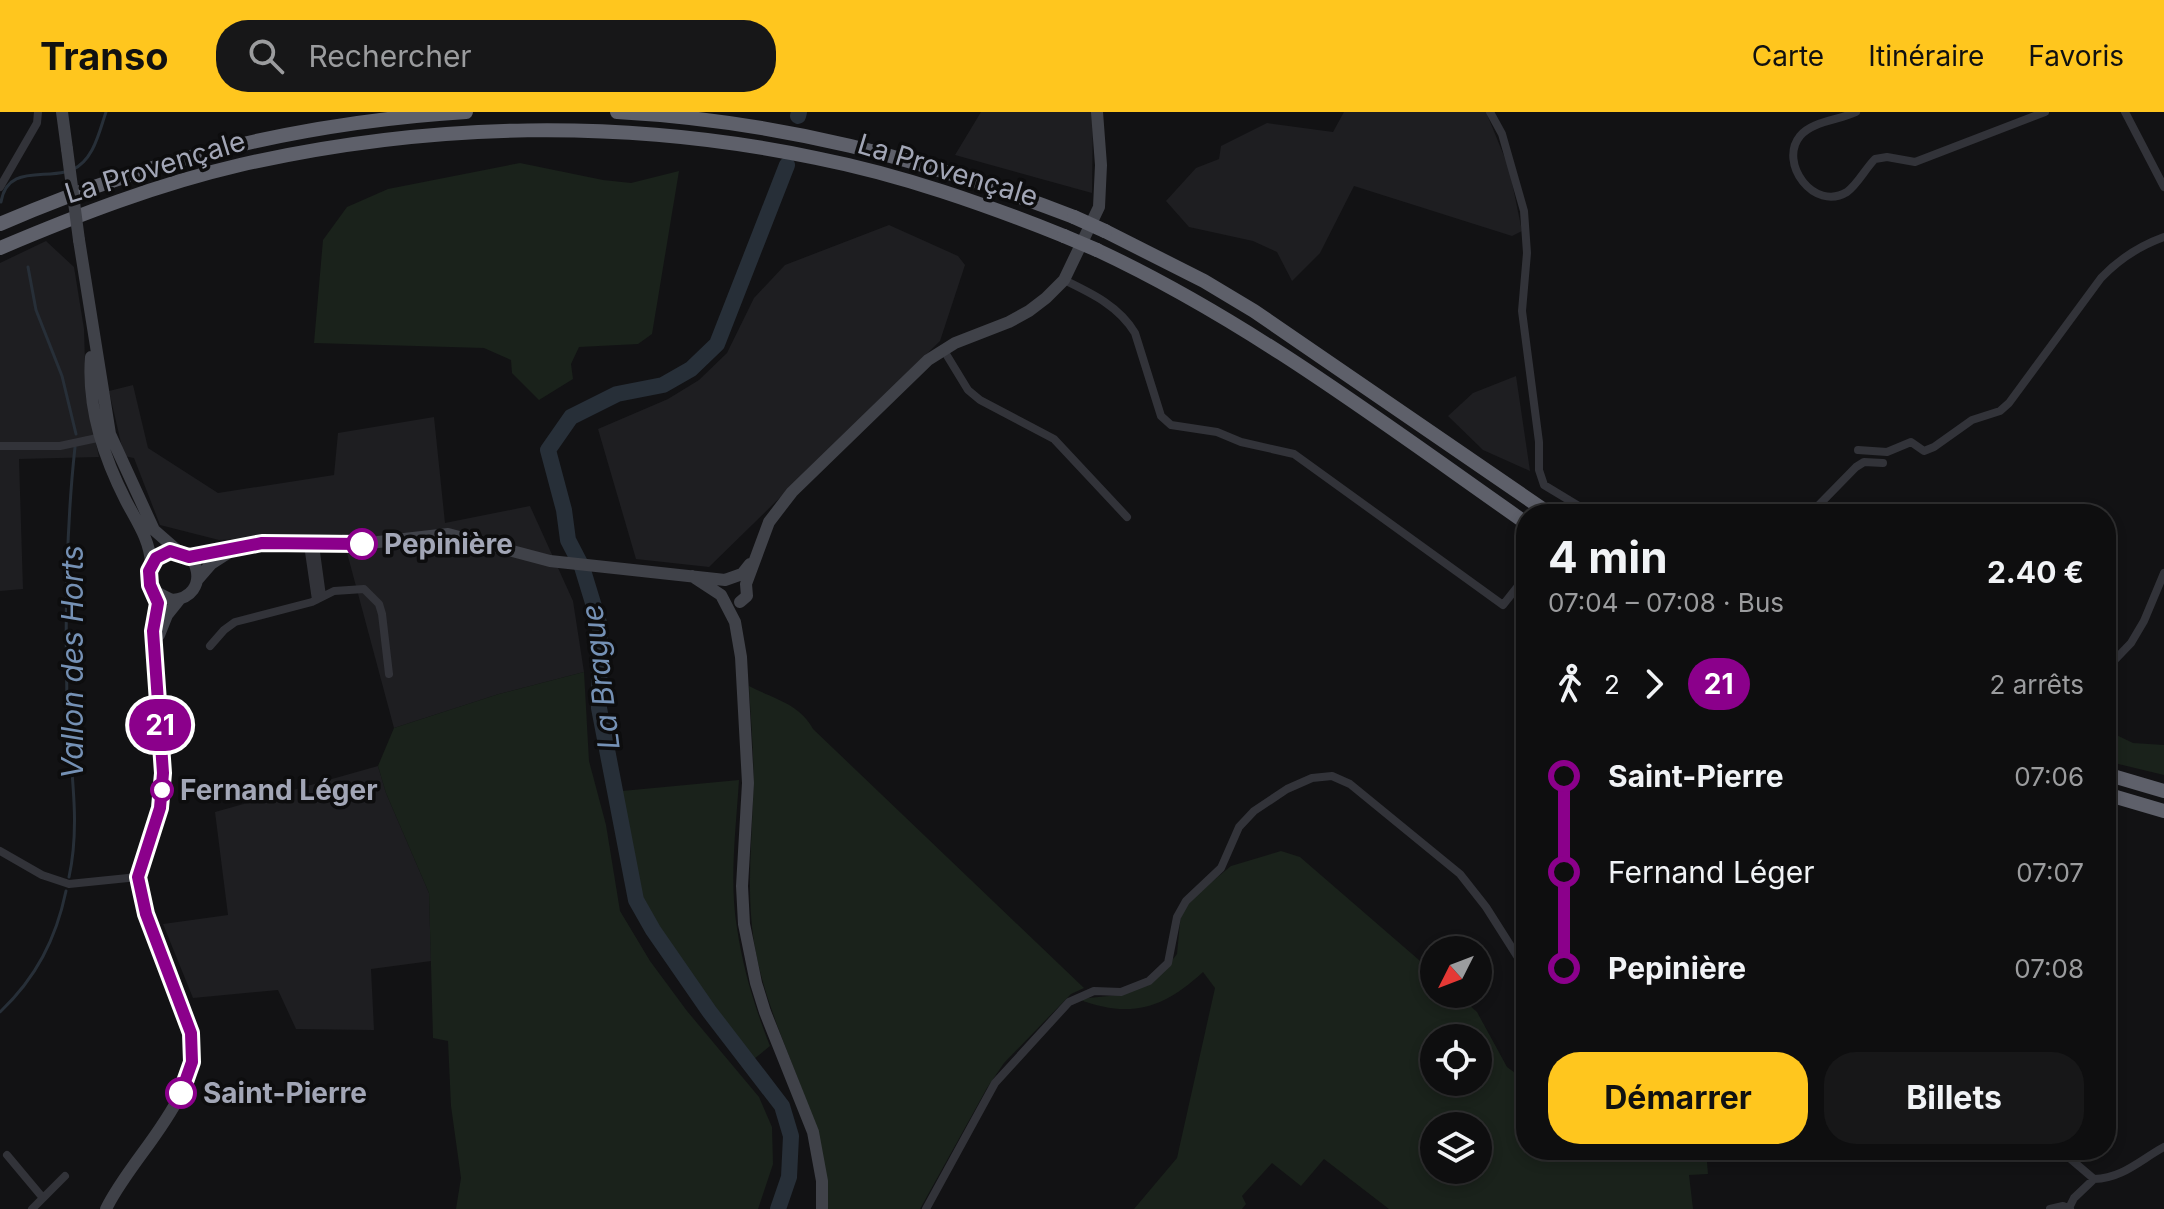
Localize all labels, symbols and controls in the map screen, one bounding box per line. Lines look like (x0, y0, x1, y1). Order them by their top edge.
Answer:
search box (216, 20, 776, 92)
text: Transo (40, 33, 168, 79)
icon: search (244, 34, 288, 78)
text: Rechercher (308, 38, 472, 74)
text: Carte (1752, 39, 1824, 73)
text: Itinéraire (1868, 39, 1984, 73)
text: Favoris (2028, 39, 2124, 73)
street label: La Provençale (61, 123, 249, 211)
street label: La Provençale (854, 126, 1042, 214)
place label: Pepinière (384, 527, 513, 561)
marker: Pepinière (347, 529, 377, 559)
text: 4 min (1548, 530, 1668, 584)
water label: Vallon des Horts (54, 545, 90, 779)
text: 2.40 € (1987, 554, 2084, 590)
text: 07:04 – 07:08 · Bus (1548, 587, 1784, 618)
water label: La Brague (573, 602, 627, 752)
icon: walk (1548, 662, 1592, 706)
icon: forward (1632, 662, 1676, 706)
text: 21 (1704, 667, 1734, 701)
text: 2 (1604, 669, 1620, 700)
text: 2 arrêts (1990, 669, 2084, 700)
line badge: 21 (124, 699, 196, 751)
text: 21 (145, 708, 175, 742)
text: Saint-Pierre (1608, 758, 1784, 794)
text: 07:06 (2014, 761, 2084, 792)
place label: Fernand Léger (180, 773, 378, 807)
marker: Fernand Léger (151, 779, 173, 801)
text: Fernand Léger (1608, 854, 1815, 890)
text: 07:07 (2016, 857, 2084, 888)
north arrow (1420, 936, 1492, 1008)
map controls (1420, 936, 1492, 1184)
text: Pepinière (1608, 950, 1746, 986)
text: 07:08 (2014, 953, 2084, 984)
button: locate (1420, 1024, 1492, 1096)
button: Démarrer (1548, 1052, 1808, 1144)
button: Billets (1824, 1052, 2084, 1144)
place label: Saint-Pierre (203, 1076, 367, 1110)
marker: Saint-Pierre (166, 1078, 196, 1108)
button: layers (1420, 1112, 1492, 1184)

